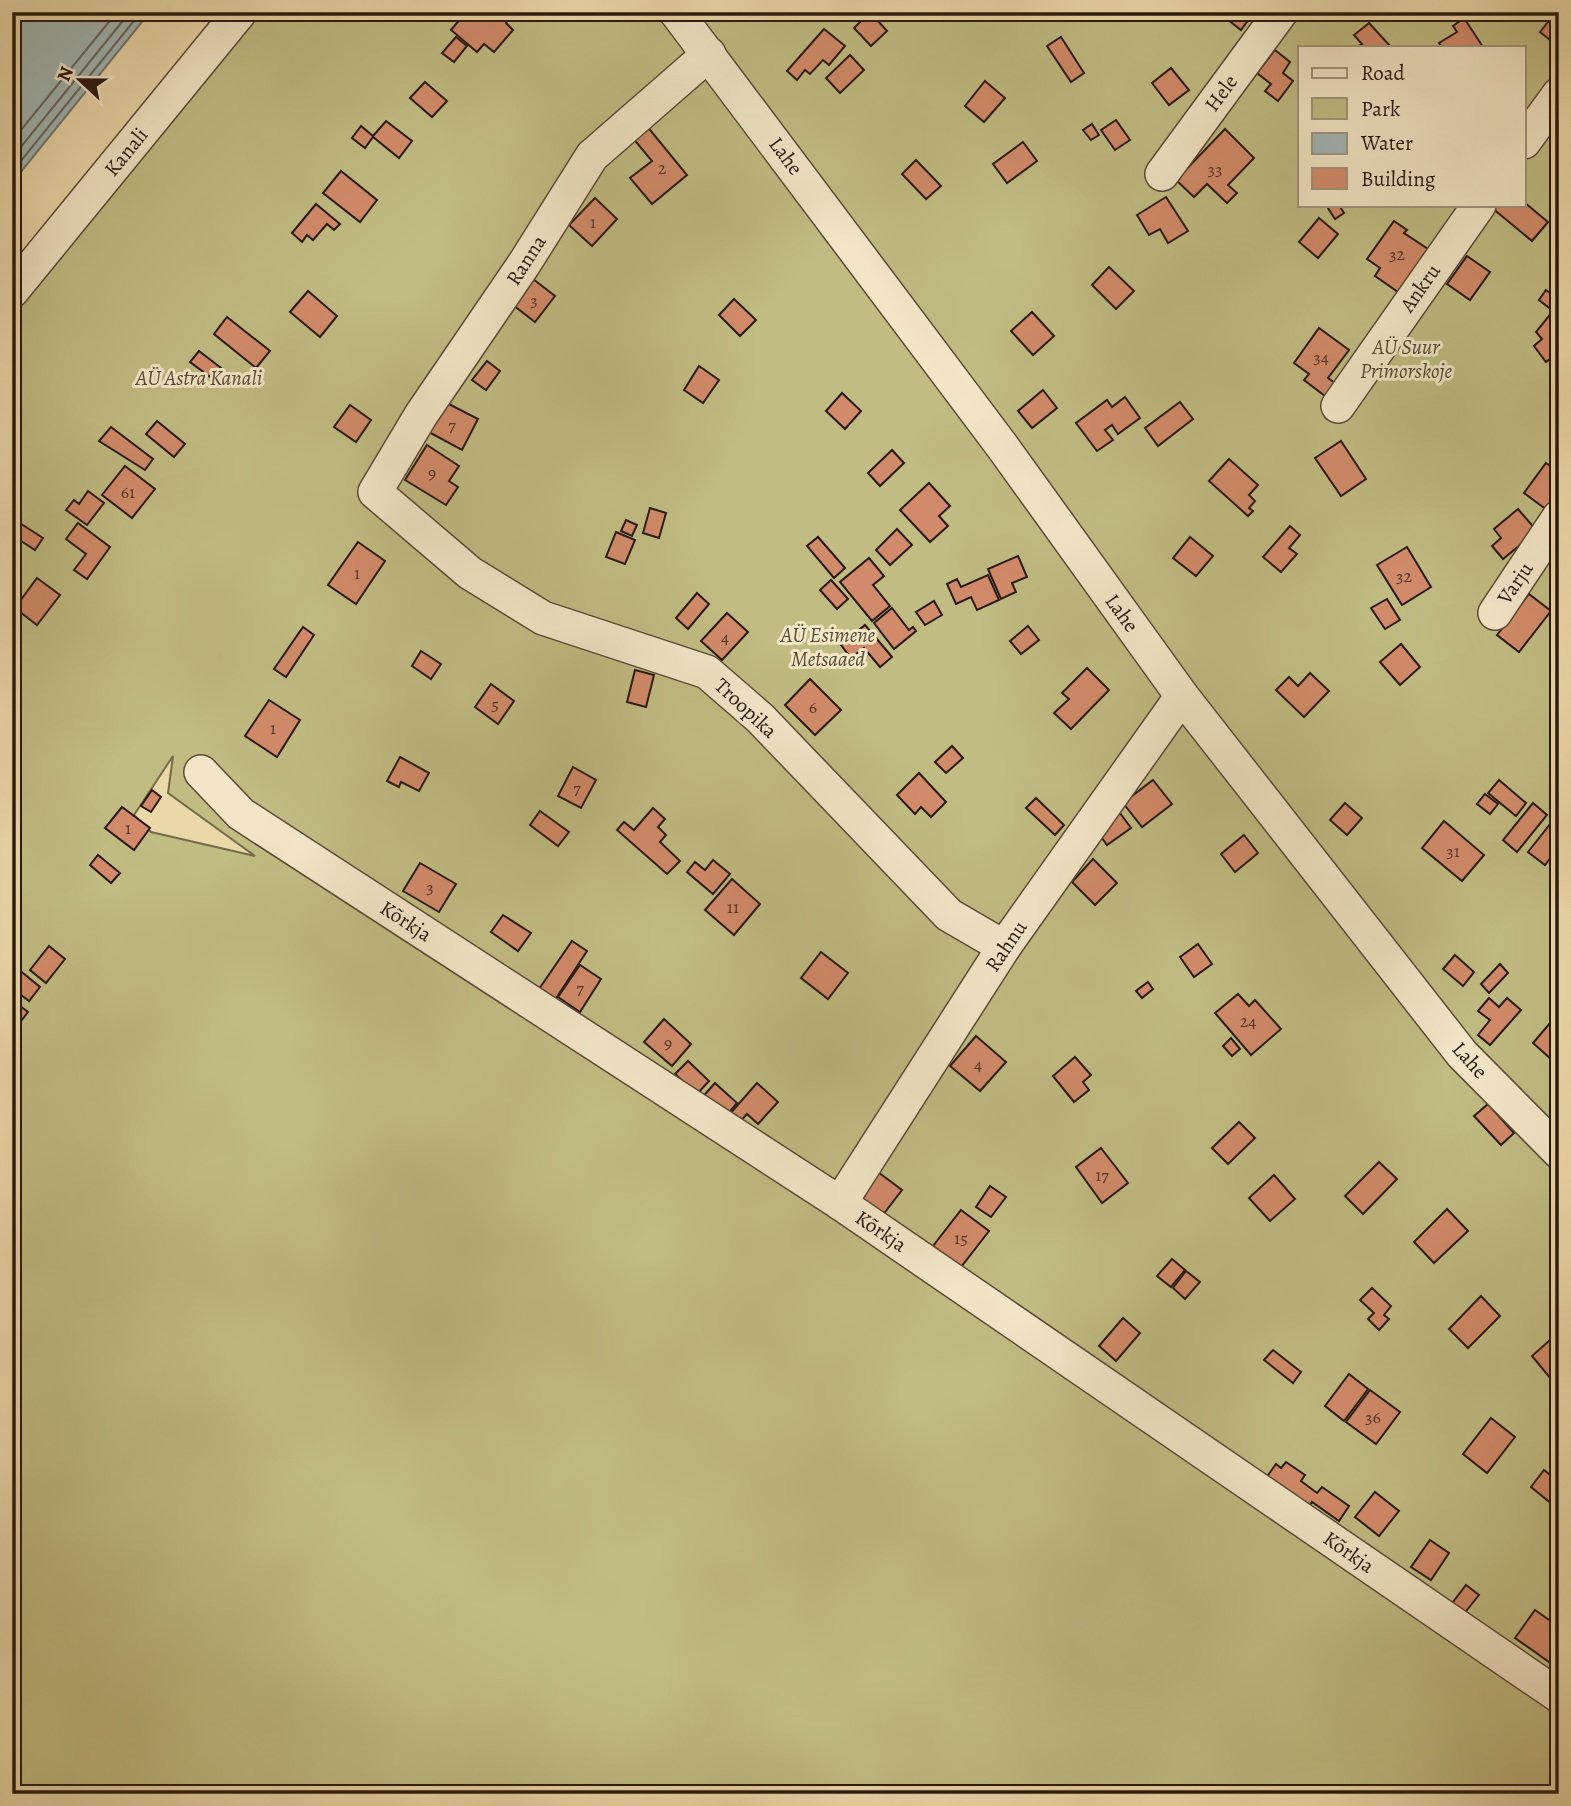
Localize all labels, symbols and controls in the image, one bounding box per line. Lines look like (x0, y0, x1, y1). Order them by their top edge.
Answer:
north arrow (46, 46, 116, 116)
legend (1298, 46, 1526, 206)
text: Road (1361, 59, 1405, 87)
text: N (51, 63, 80, 85)
street label: Hele (1198, 69, 1244, 117)
text: Park (1361, 95, 1401, 123)
street label: Kanali (98, 122, 154, 182)
text: Water (1360, 129, 1413, 157)
street label: Lahe (762, 131, 810, 181)
house number: 2 (658, 156, 667, 180)
house number: 33 (1208, 157, 1222, 181)
text: Building (1361, 165, 1436, 193)
house number: 1 (590, 210, 596, 234)
street label: Ranna (499, 229, 553, 291)
house number: 32 (1389, 242, 1405, 266)
street label: Ankru (1393, 258, 1447, 319)
house number: 3 (530, 288, 538, 312)
park label: AÜ Suur Primorskoje (1360, 333, 1453, 385)
house number: 34 (1313, 345, 1329, 369)
park label: AÜ Astra Kanali (135, 364, 262, 392)
house number: 7 (448, 413, 456, 437)
house number: 9 (428, 461, 436, 485)
house number: 61 (121, 480, 135, 504)
street label: Varju (1490, 556, 1540, 611)
house number: 1 (354, 561, 360, 585)
house number: 32 (1396, 564, 1412, 588)
street label: Lahe (1099, 588, 1145, 638)
park label: AÜ Esimene Metsaaed (780, 621, 876, 673)
house number: 4 (721, 625, 729, 649)
street label: Troopika (709, 672, 784, 744)
house number: 5 (491, 692, 499, 716)
house number: 6 (809, 695, 817, 719)
house number: 1 (270, 716, 276, 740)
house number: 7 (573, 776, 581, 800)
house number: 1 (125, 816, 131, 840)
house number: 31 (1446, 839, 1460, 863)
house number: 3 (426, 875, 434, 899)
street label: Kõrkja (375, 894, 438, 948)
house number: 11 (727, 895, 739, 919)
street label: Rahnu (979, 914, 1034, 977)
house number: 7 (576, 976, 584, 1000)
house number: 24 (1240, 1009, 1256, 1033)
house number: 9 (664, 1031, 672, 1055)
street label: Lahe (1446, 1035, 1494, 1085)
house number: 4 (974, 1052, 982, 1076)
house number: 17 (1095, 1163, 1109, 1187)
street label: Kõrkja (850, 1204, 912, 1259)
house number: 15 (954, 1226, 968, 1250)
house number: 36 (1365, 1405, 1381, 1429)
street label: Kõrkja (1318, 1524, 1380, 1580)

